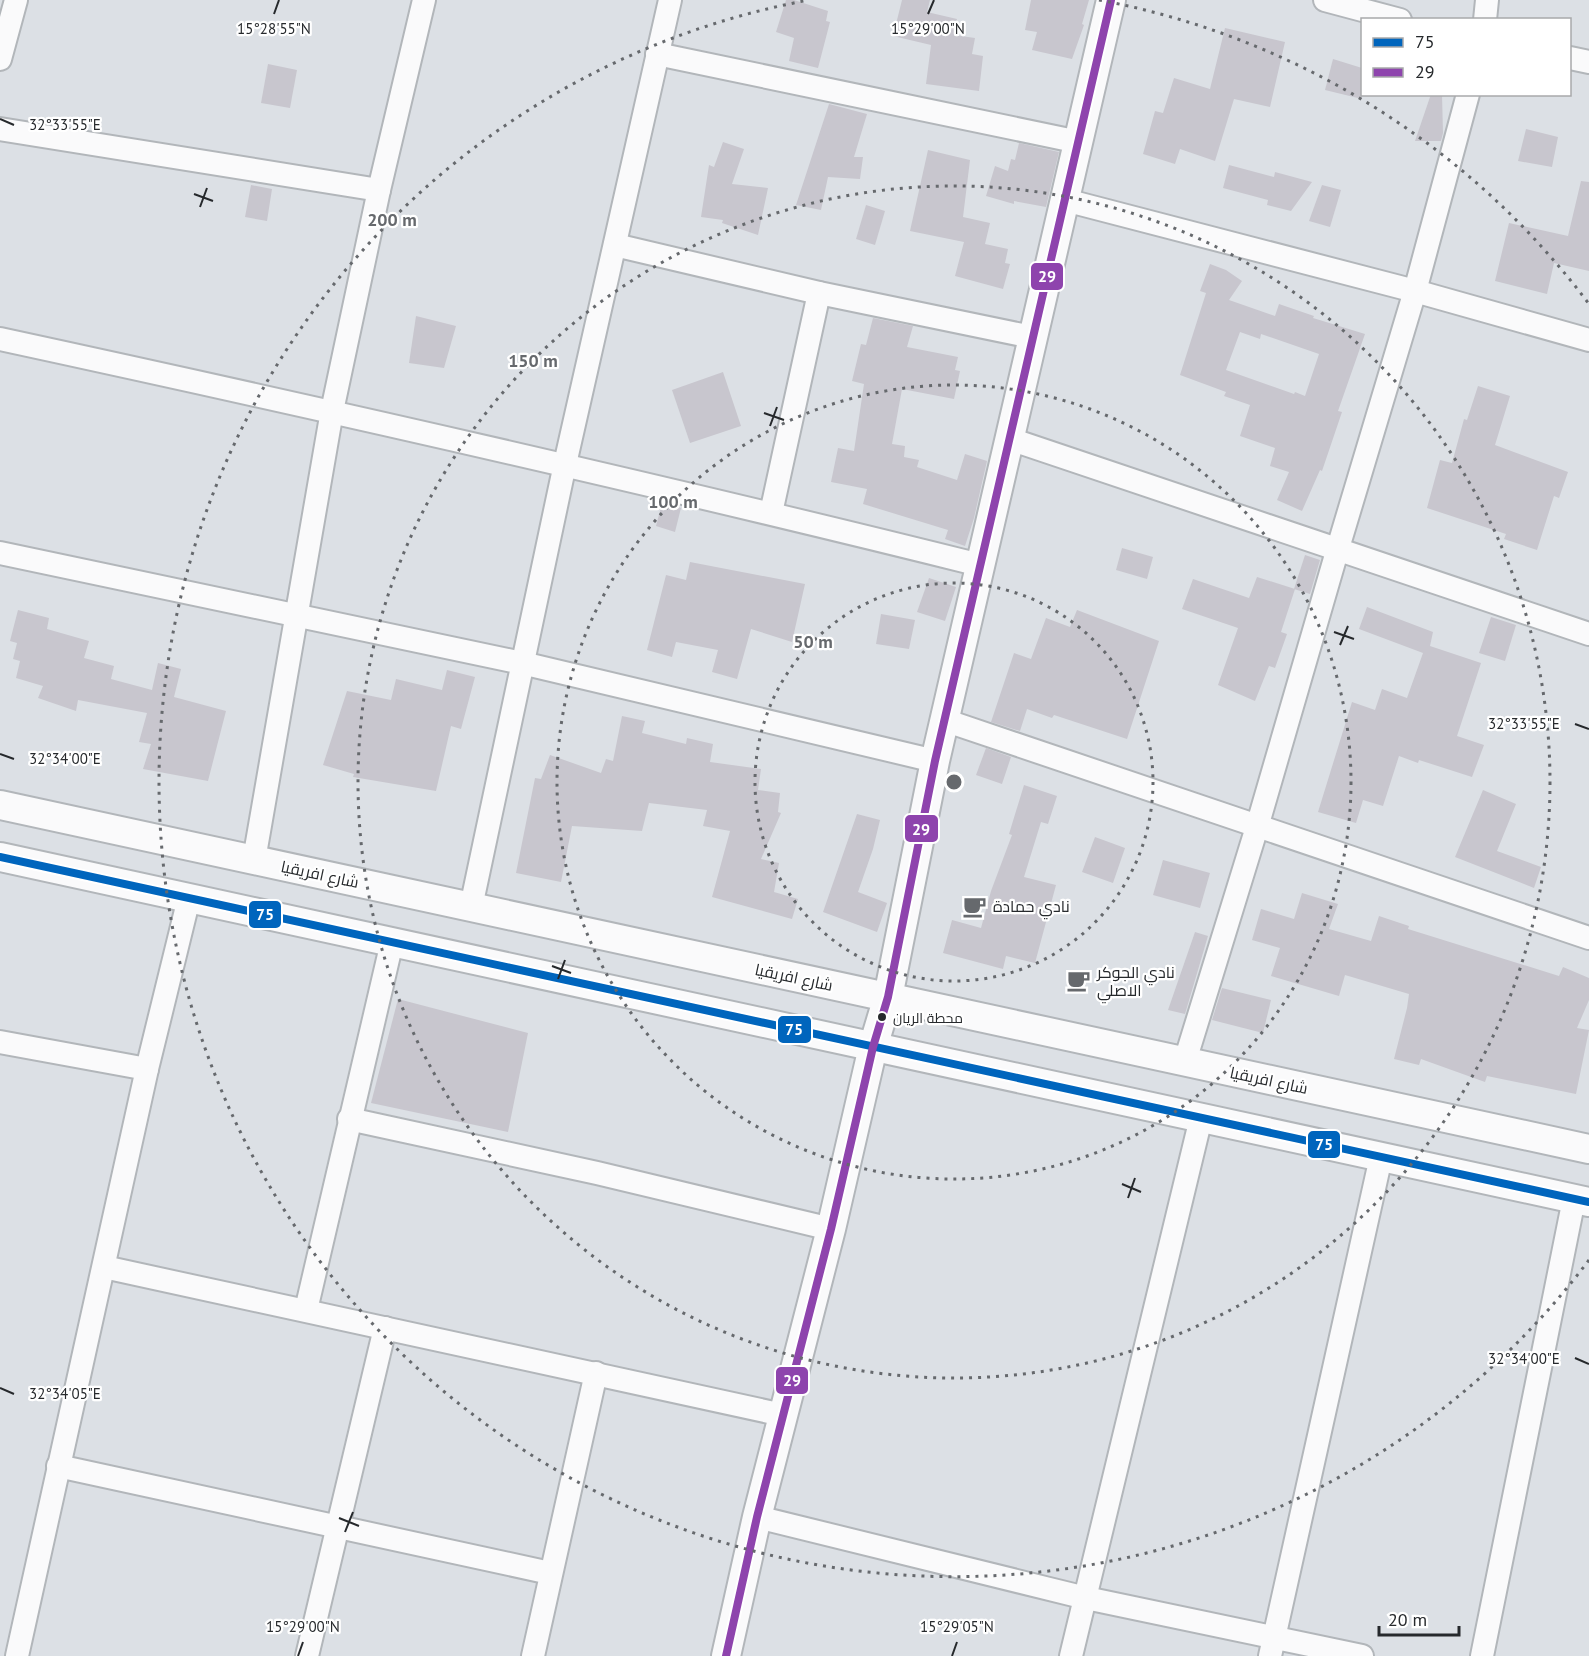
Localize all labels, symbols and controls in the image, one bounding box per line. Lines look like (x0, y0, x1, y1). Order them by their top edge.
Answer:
legend (1361, 18, 1571, 96)
text: 15°28'55"N (237, 19, 311, 38)
text: 15°29'00"N (891, 19, 965, 38)
text: 75 (1415, 30, 1435, 53)
text: 29 (1415, 60, 1435, 83)
text: 32°33'55"E (29, 115, 101, 134)
text: 200 m (367, 208, 417, 231)
line badge: 29 (1030, 262, 1064, 291)
text: 29 (1038, 266, 1056, 286)
text: 150 m (508, 349, 558, 372)
text: 100 m (648, 490, 698, 513)
text: 50 m (793, 630, 833, 653)
text: 32°33'55"E (1488, 714, 1560, 733)
text: 32°34'00"E (29, 749, 101, 768)
centre of rings (944, 772, 964, 792)
line badge: 29 (904, 814, 939, 843)
text: 29 (912, 819, 930, 839)
street label: شارع افريقيا (279, 856, 361, 894)
cafe icon: نادي حمادة (962, 893, 988, 919)
place label: نادي حمادة (993, 896, 1070, 920)
line badge: 75 (248, 900, 282, 929)
text: 75 (256, 904, 274, 924)
street label: شارع افريقيا (753, 959, 835, 997)
place label: نادي الجوكر الاصلي (1096, 962, 1175, 1004)
cafe icon: نادي الجوكر الاصلي (1066, 968, 1092, 994)
place label: محطة الريان (893, 1009, 963, 1027)
marker: محطة الريان (876, 1011, 888, 1023)
line badge: 75 (777, 1015, 812, 1044)
text: 75 (785, 1019, 803, 1039)
street label: شارع افريقيا (1228, 1062, 1310, 1100)
line badge: 75 (1307, 1130, 1341, 1159)
text: 75 (1315, 1134, 1333, 1154)
text: 32°34'00"E (1488, 1349, 1560, 1368)
line badge: 29 (775, 1366, 809, 1395)
text: 29 (783, 1370, 801, 1390)
text: 32°34'05"E (29, 1384, 101, 1403)
scale bar (1379, 1599, 1458, 1637)
text: 20 m (1388, 1608, 1427, 1631)
text: 15°29'00"N (266, 1617, 340, 1636)
text: 15°29'05"N (920, 1617, 994, 1636)

